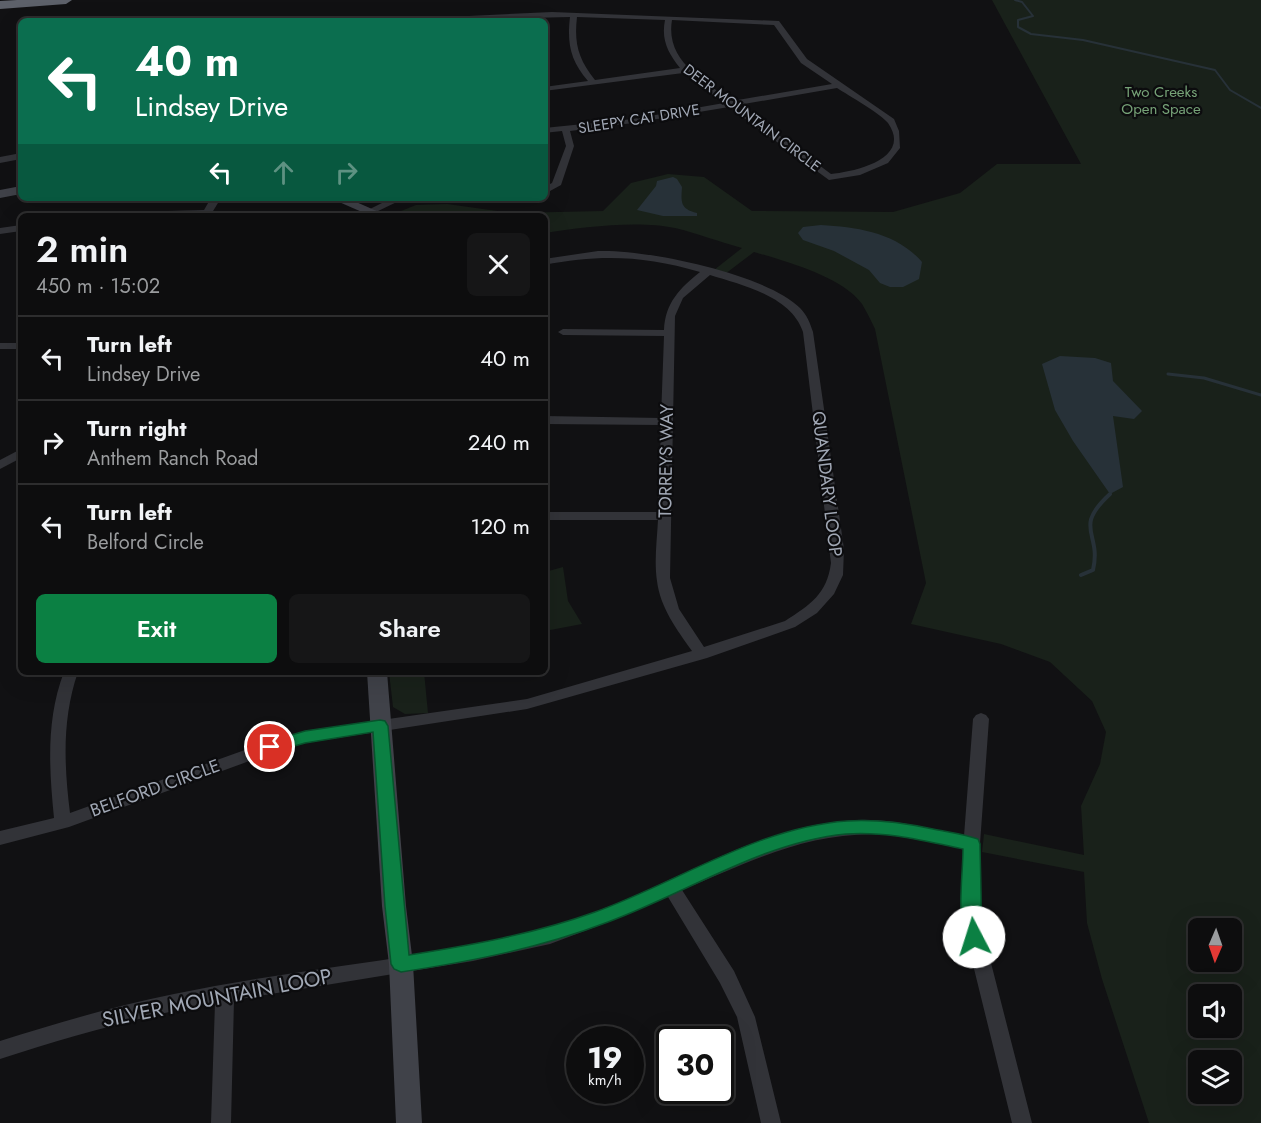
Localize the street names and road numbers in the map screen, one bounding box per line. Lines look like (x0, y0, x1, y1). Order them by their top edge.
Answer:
street label: DEER MOUNTAIN CIRCLE (679, 59, 825, 177)
street label: SLEEPY CAT DRIVE (577, 99, 701, 139)
street label: TORREYS WAY (652, 403, 680, 518)
street label: QUANDARY LOOP (805, 410, 849, 558)
street label: BELFORD CIRCLE (87, 753, 223, 823)
street label: SILVER MOUNTAIN LOOP (100, 961, 334, 1035)

